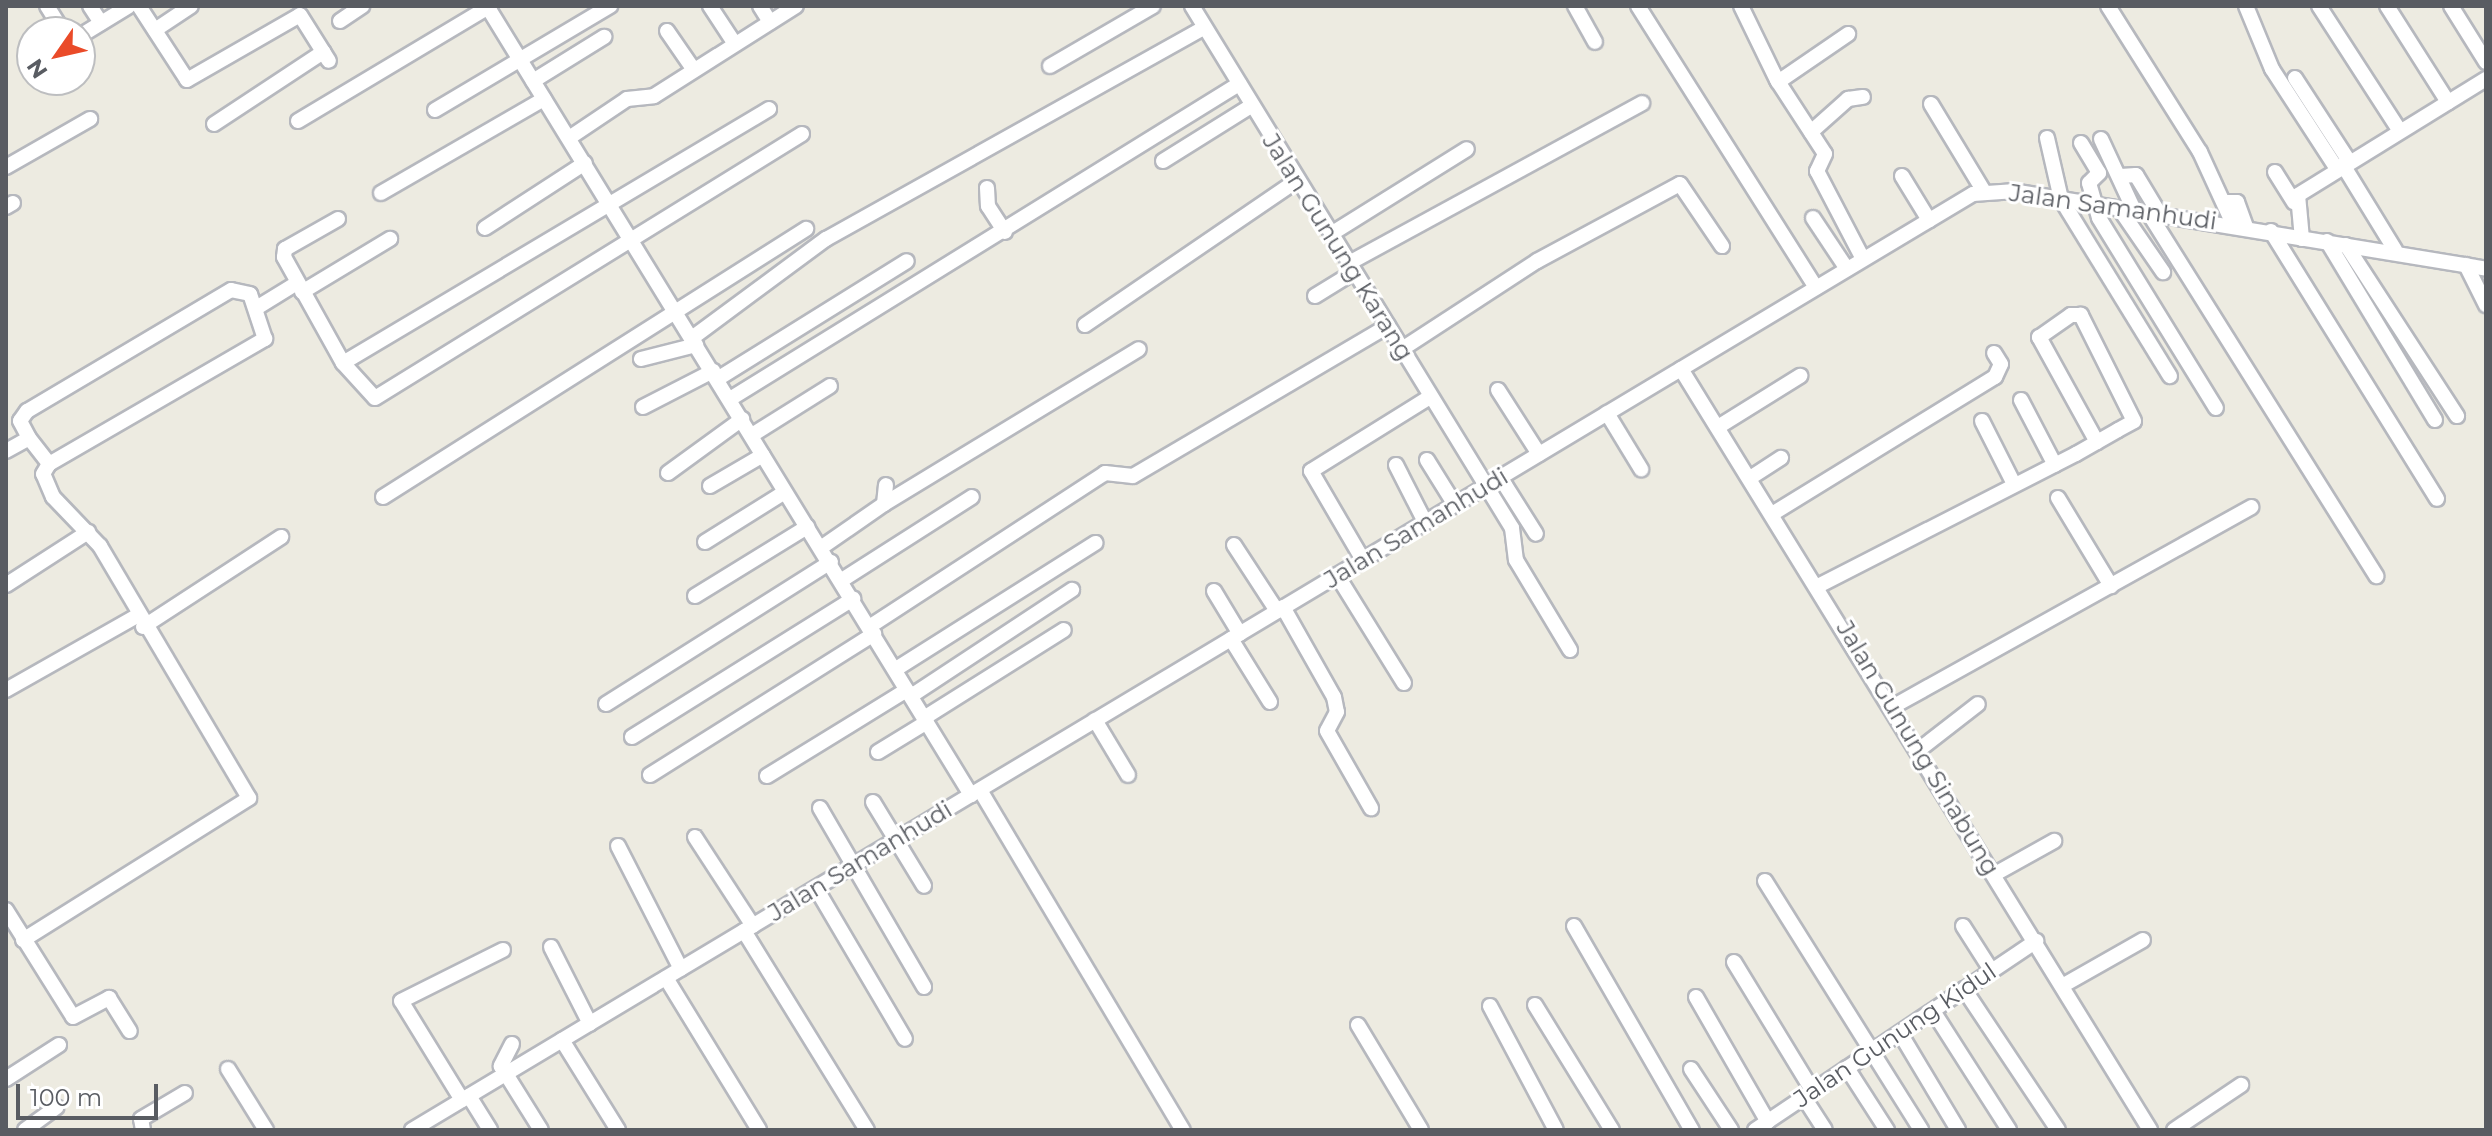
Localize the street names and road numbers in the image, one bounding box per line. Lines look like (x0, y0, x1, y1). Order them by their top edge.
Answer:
street label: Jalan Gunung Karang (1256, 128, 1420, 366)
street label: Jalan Samanhudi (2007, 178, 2219, 236)
street label: Jalan Samanhudi (1319, 462, 1513, 594)
street label: Jalan Gunung Sinabung (1830, 615, 2006, 881)
street label: Jalan Samanhudi (763, 795, 957, 927)
street label: Jalan Gunung Kidul (1788, 957, 2002, 1113)

